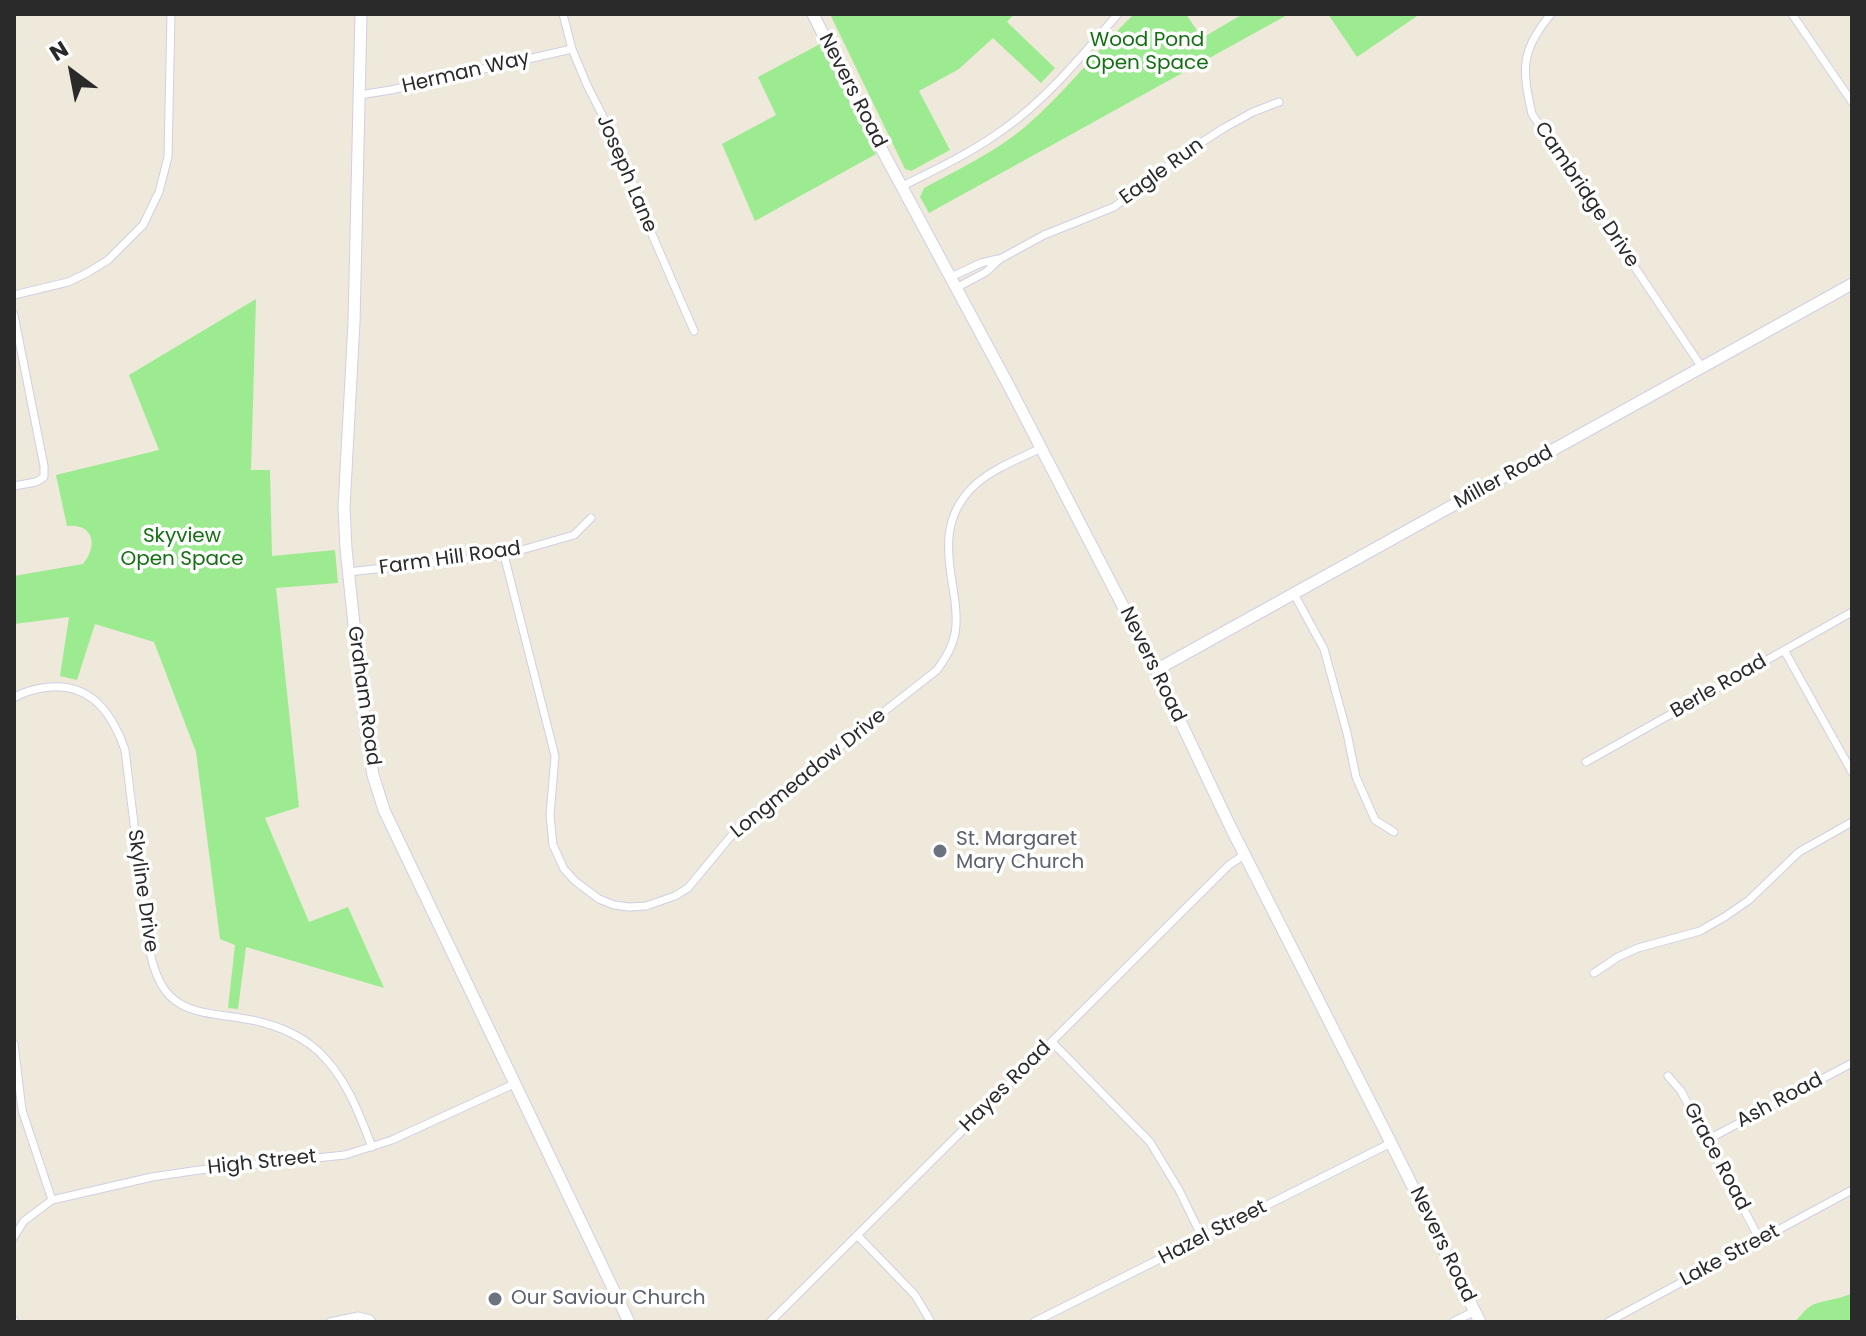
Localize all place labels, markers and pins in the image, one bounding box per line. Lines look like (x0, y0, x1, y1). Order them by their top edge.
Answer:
place label: St. Margaret Mary Church (956, 828, 1084, 875)
marker: St. Margaret Mary Church (931, 842, 949, 860)
place label: Our Saviour Church (511, 1287, 706, 1311)
marker: Our Saviour Church (486, 1290, 504, 1308)

